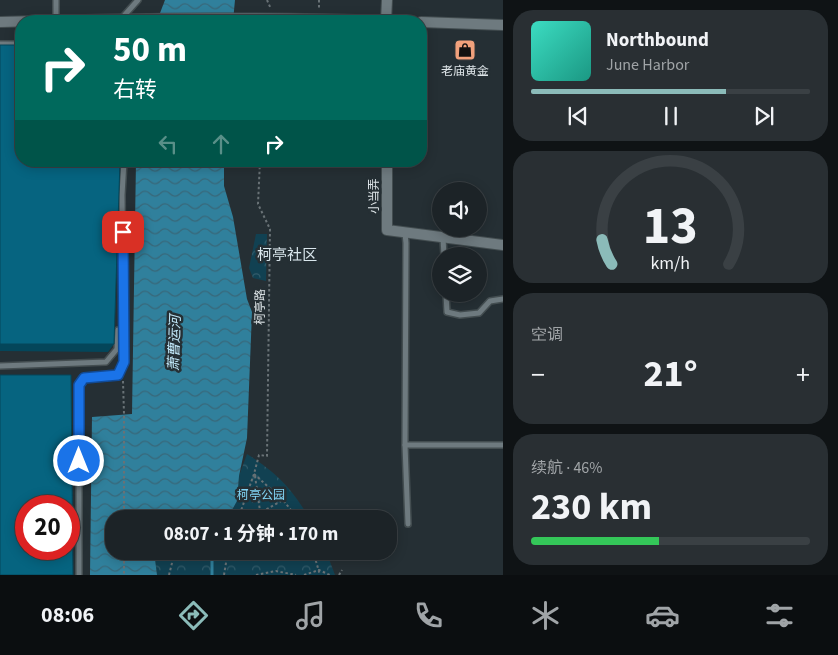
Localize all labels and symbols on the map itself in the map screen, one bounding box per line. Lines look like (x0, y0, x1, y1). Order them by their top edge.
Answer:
shop icon: 老庙黄金 (453, 38, 477, 62)
place label: 老庙黄金 (441, 63, 489, 80)
street label: 小当弄 (366, 178, 383, 214)
pin (102, 211, 144, 253)
district label: 柯亭社区 (257, 245, 317, 266)
street label: 柯亭路 (252, 289, 269, 325)
water label: 萧曹运河 (164, 312, 186, 371)
position arrow (52, 434, 104, 486)
park label: 柯亭公园 (237, 487, 285, 504)
speed limit sign: 20 (15, 495, 80, 560)

